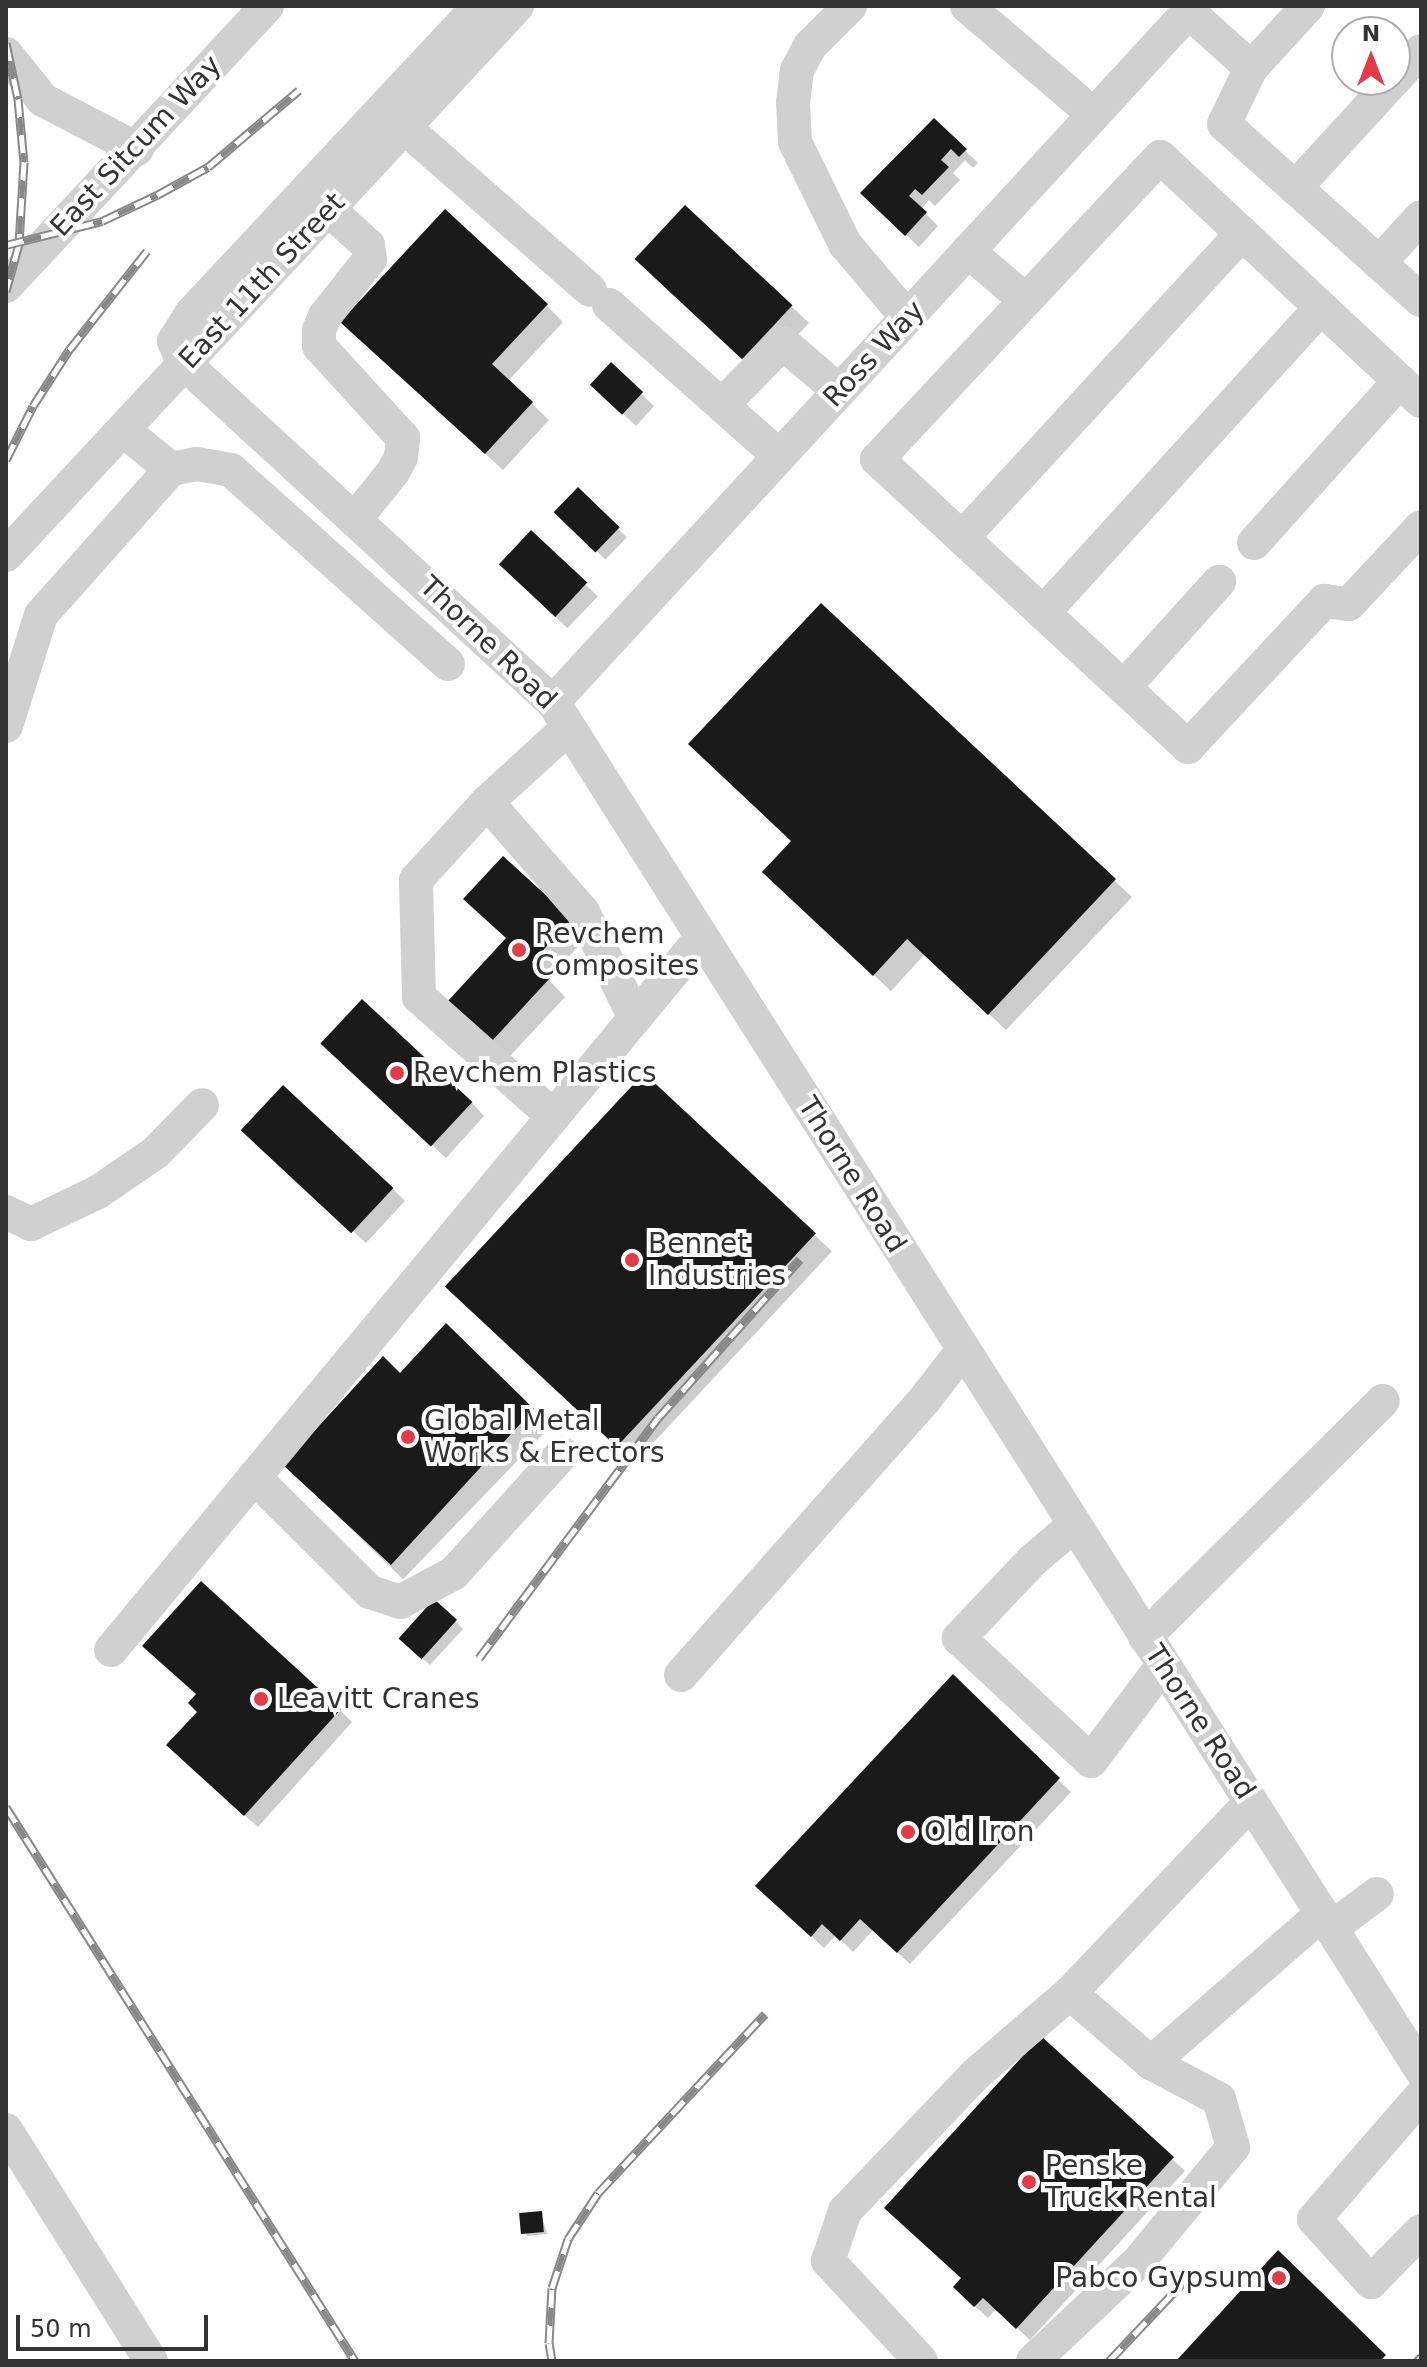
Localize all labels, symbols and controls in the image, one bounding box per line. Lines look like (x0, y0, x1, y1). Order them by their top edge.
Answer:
north arrow (1331, 16, 1411, 96)
text: N (1362, 21, 1380, 46)
street label: East Sitcum Way (44, 49, 228, 243)
street label: East 11th Street (172, 186, 352, 376)
street label: Ross Way (816, 294, 932, 414)
street label: Thorne Road (413, 569, 563, 717)
place label: Revchem Composites (535, 917, 699, 983)
marker: Revchem Composites (510, 941, 528, 959)
place label: Revchem Plastics (413, 1056, 657, 1090)
marker: Revchem Plastics (388, 1064, 406, 1082)
street label: Thorne Road (791, 1091, 913, 1259)
place label: Bennet Industries (648, 1227, 786, 1293)
marker: Bennet Industries (623, 1251, 641, 1269)
place label: Global Metal Works & Erectors (424, 1404, 665, 1470)
marker: Global Metal Works & Erectors (399, 1428, 417, 1446)
street label: Thorne Road (1138, 1639, 1262, 1805)
place label: Leavitt Cranes (277, 1682, 479, 1716)
marker: Leavitt Cranes (252, 1690, 270, 1708)
place label: Old Iron (924, 1815, 1035, 1849)
marker: Old Iron (899, 1823, 917, 1841)
place label: Penske Truck Rental (1045, 2149, 1217, 2215)
marker: Penske Truck Rental (1020, 2173, 1038, 2191)
place label: Pabco Gypsum (1055, 2261, 1263, 2295)
marker: Pabco Gypsum (1270, 2269, 1288, 2287)
scale bar (20, 2299, 212, 2349)
text: 50 m (30, 2315, 92, 2343)

